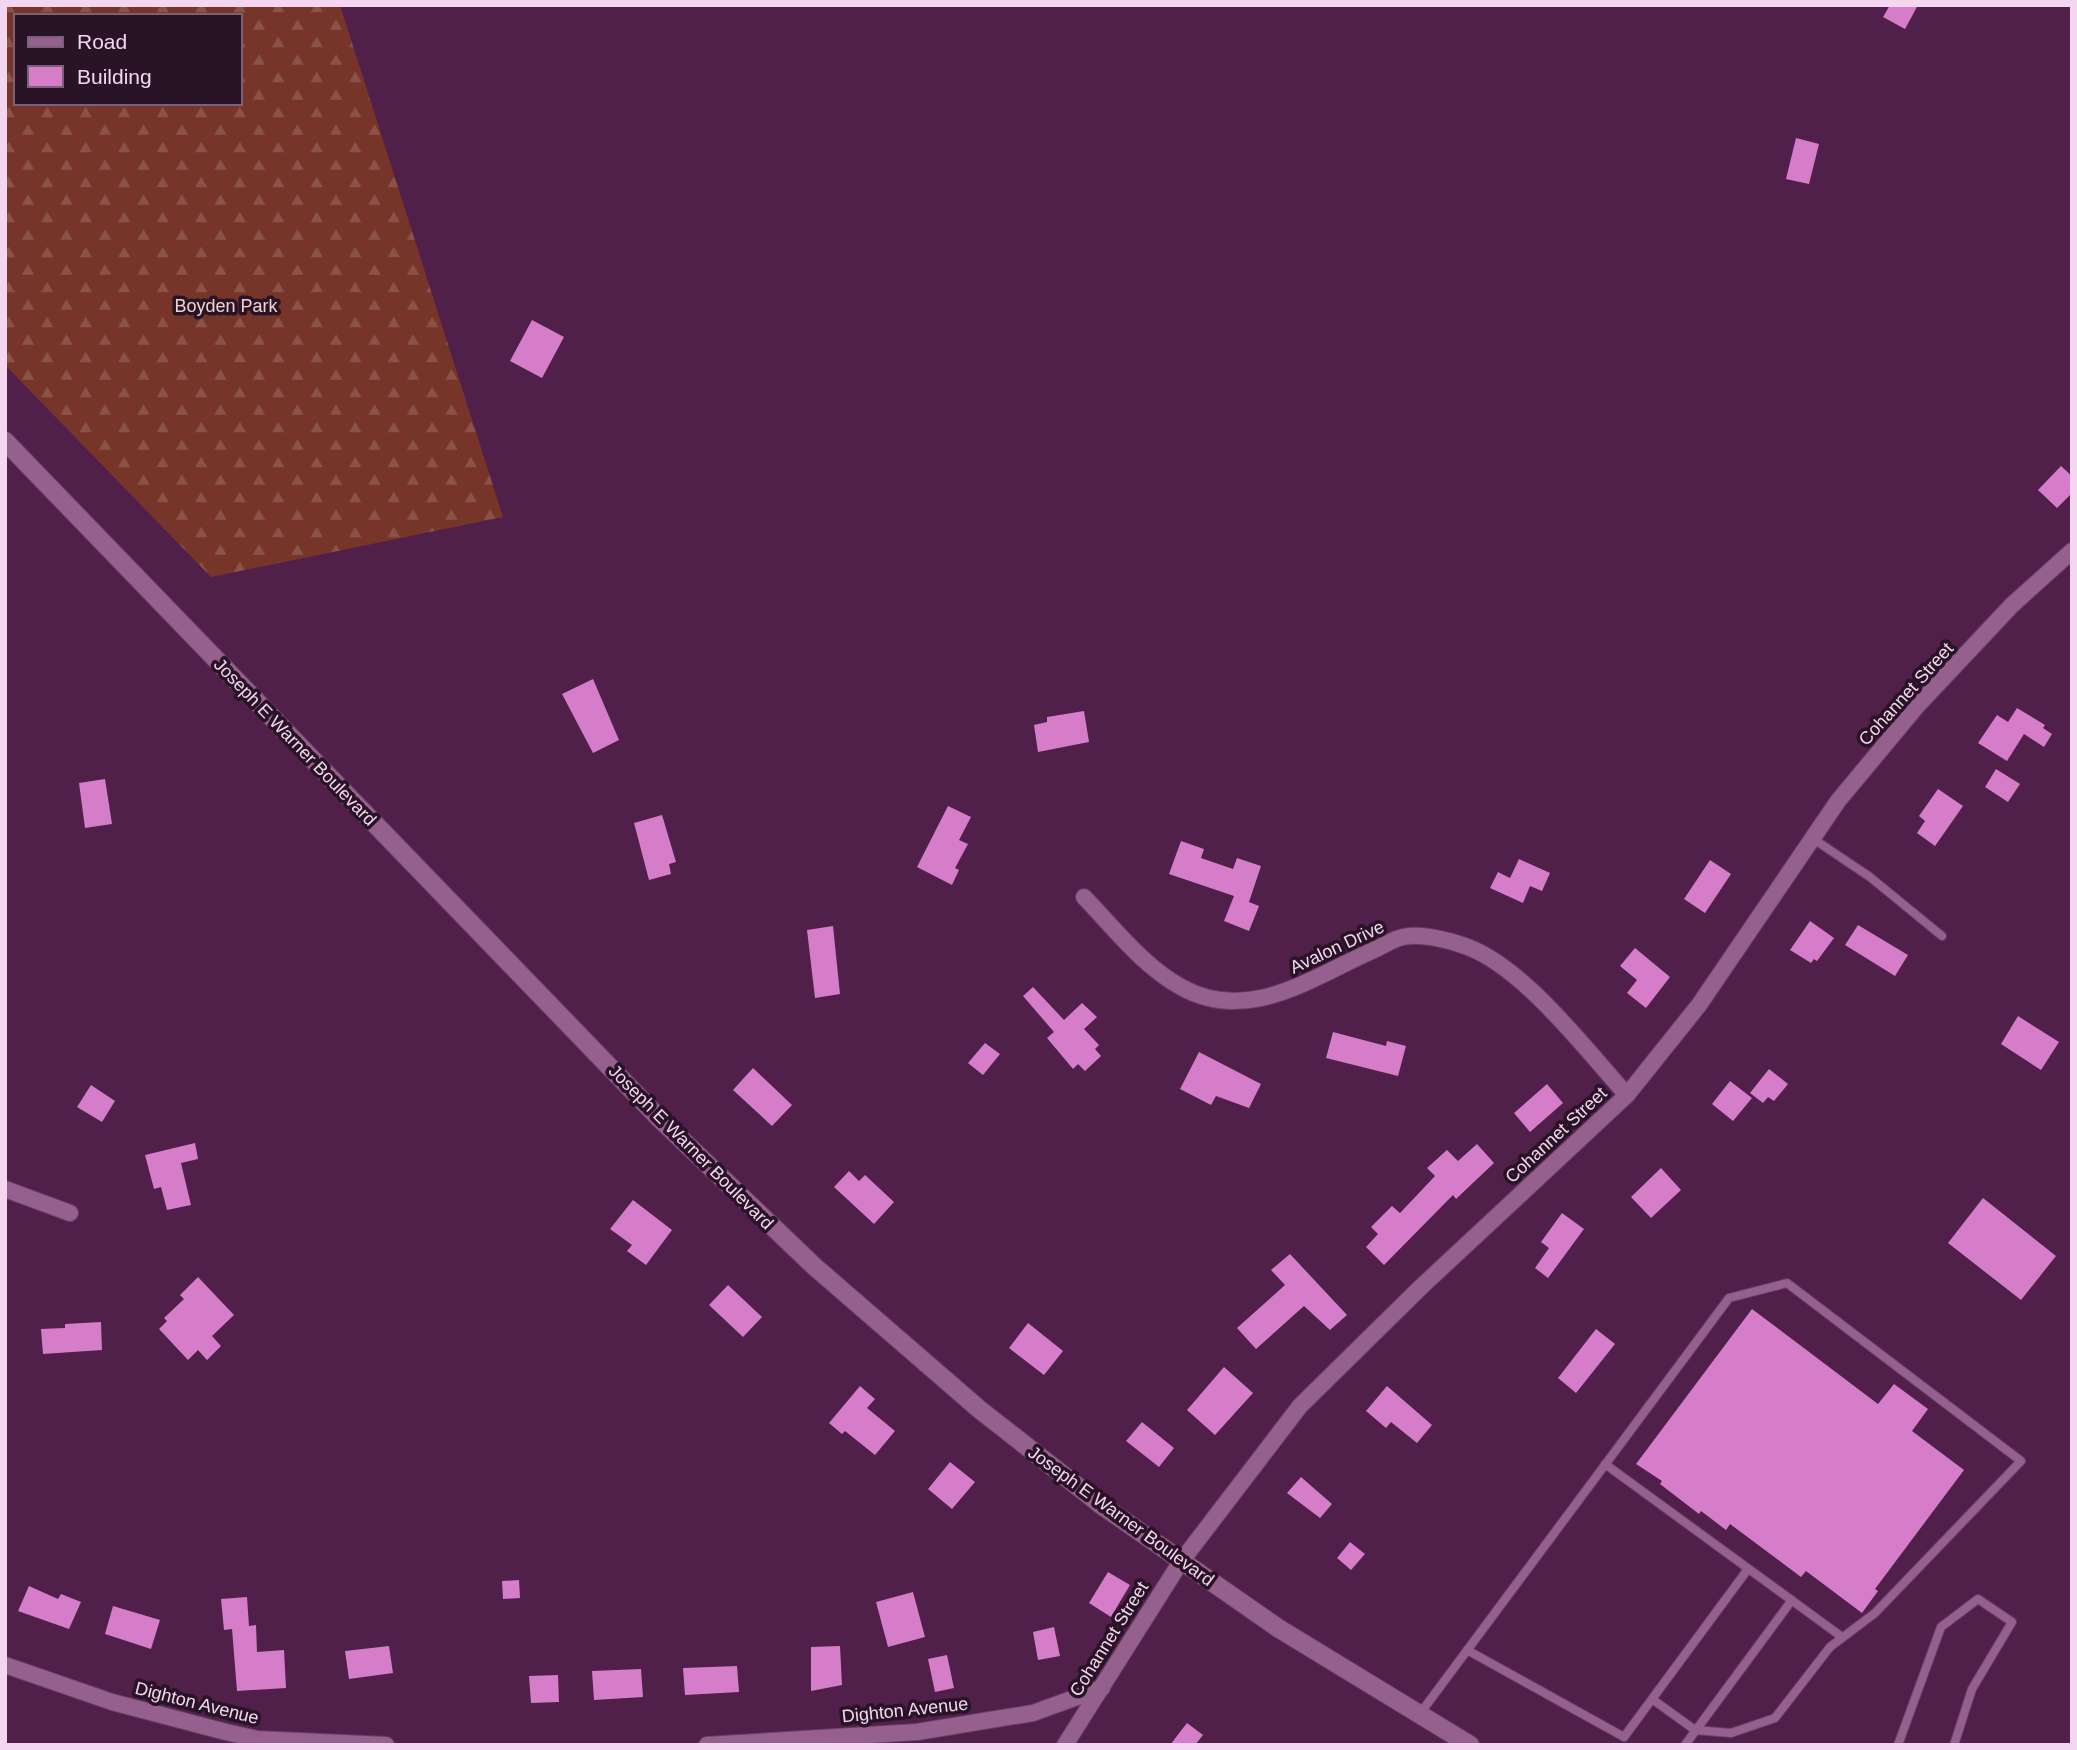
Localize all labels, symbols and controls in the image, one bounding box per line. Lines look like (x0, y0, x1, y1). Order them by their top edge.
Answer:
legend (14, 14, 242, 105)
text: Road (77, 30, 127, 53)
text: Building (77, 65, 152, 88)
park label: Boyden Park (174, 296, 279, 316)
street label: Cohannet Street (1855, 639, 1957, 749)
street label: Joseph E Warner Boulevard (210, 654, 380, 830)
street label: Avalon Drive (1287, 916, 1387, 978)
street label: Joseph E Warner Boulevard (605, 1061, 777, 1233)
street label: Cohannet Street (1501, 1083, 1611, 1187)
street label: Joseph E Warner Boulevard (1024, 1442, 1218, 1590)
street label: Cohannet Street (1066, 1578, 1152, 1700)
street label: Dighton Avenue (133, 1678, 261, 1728)
street label: Dighton Avenue (841, 1693, 969, 1727)

